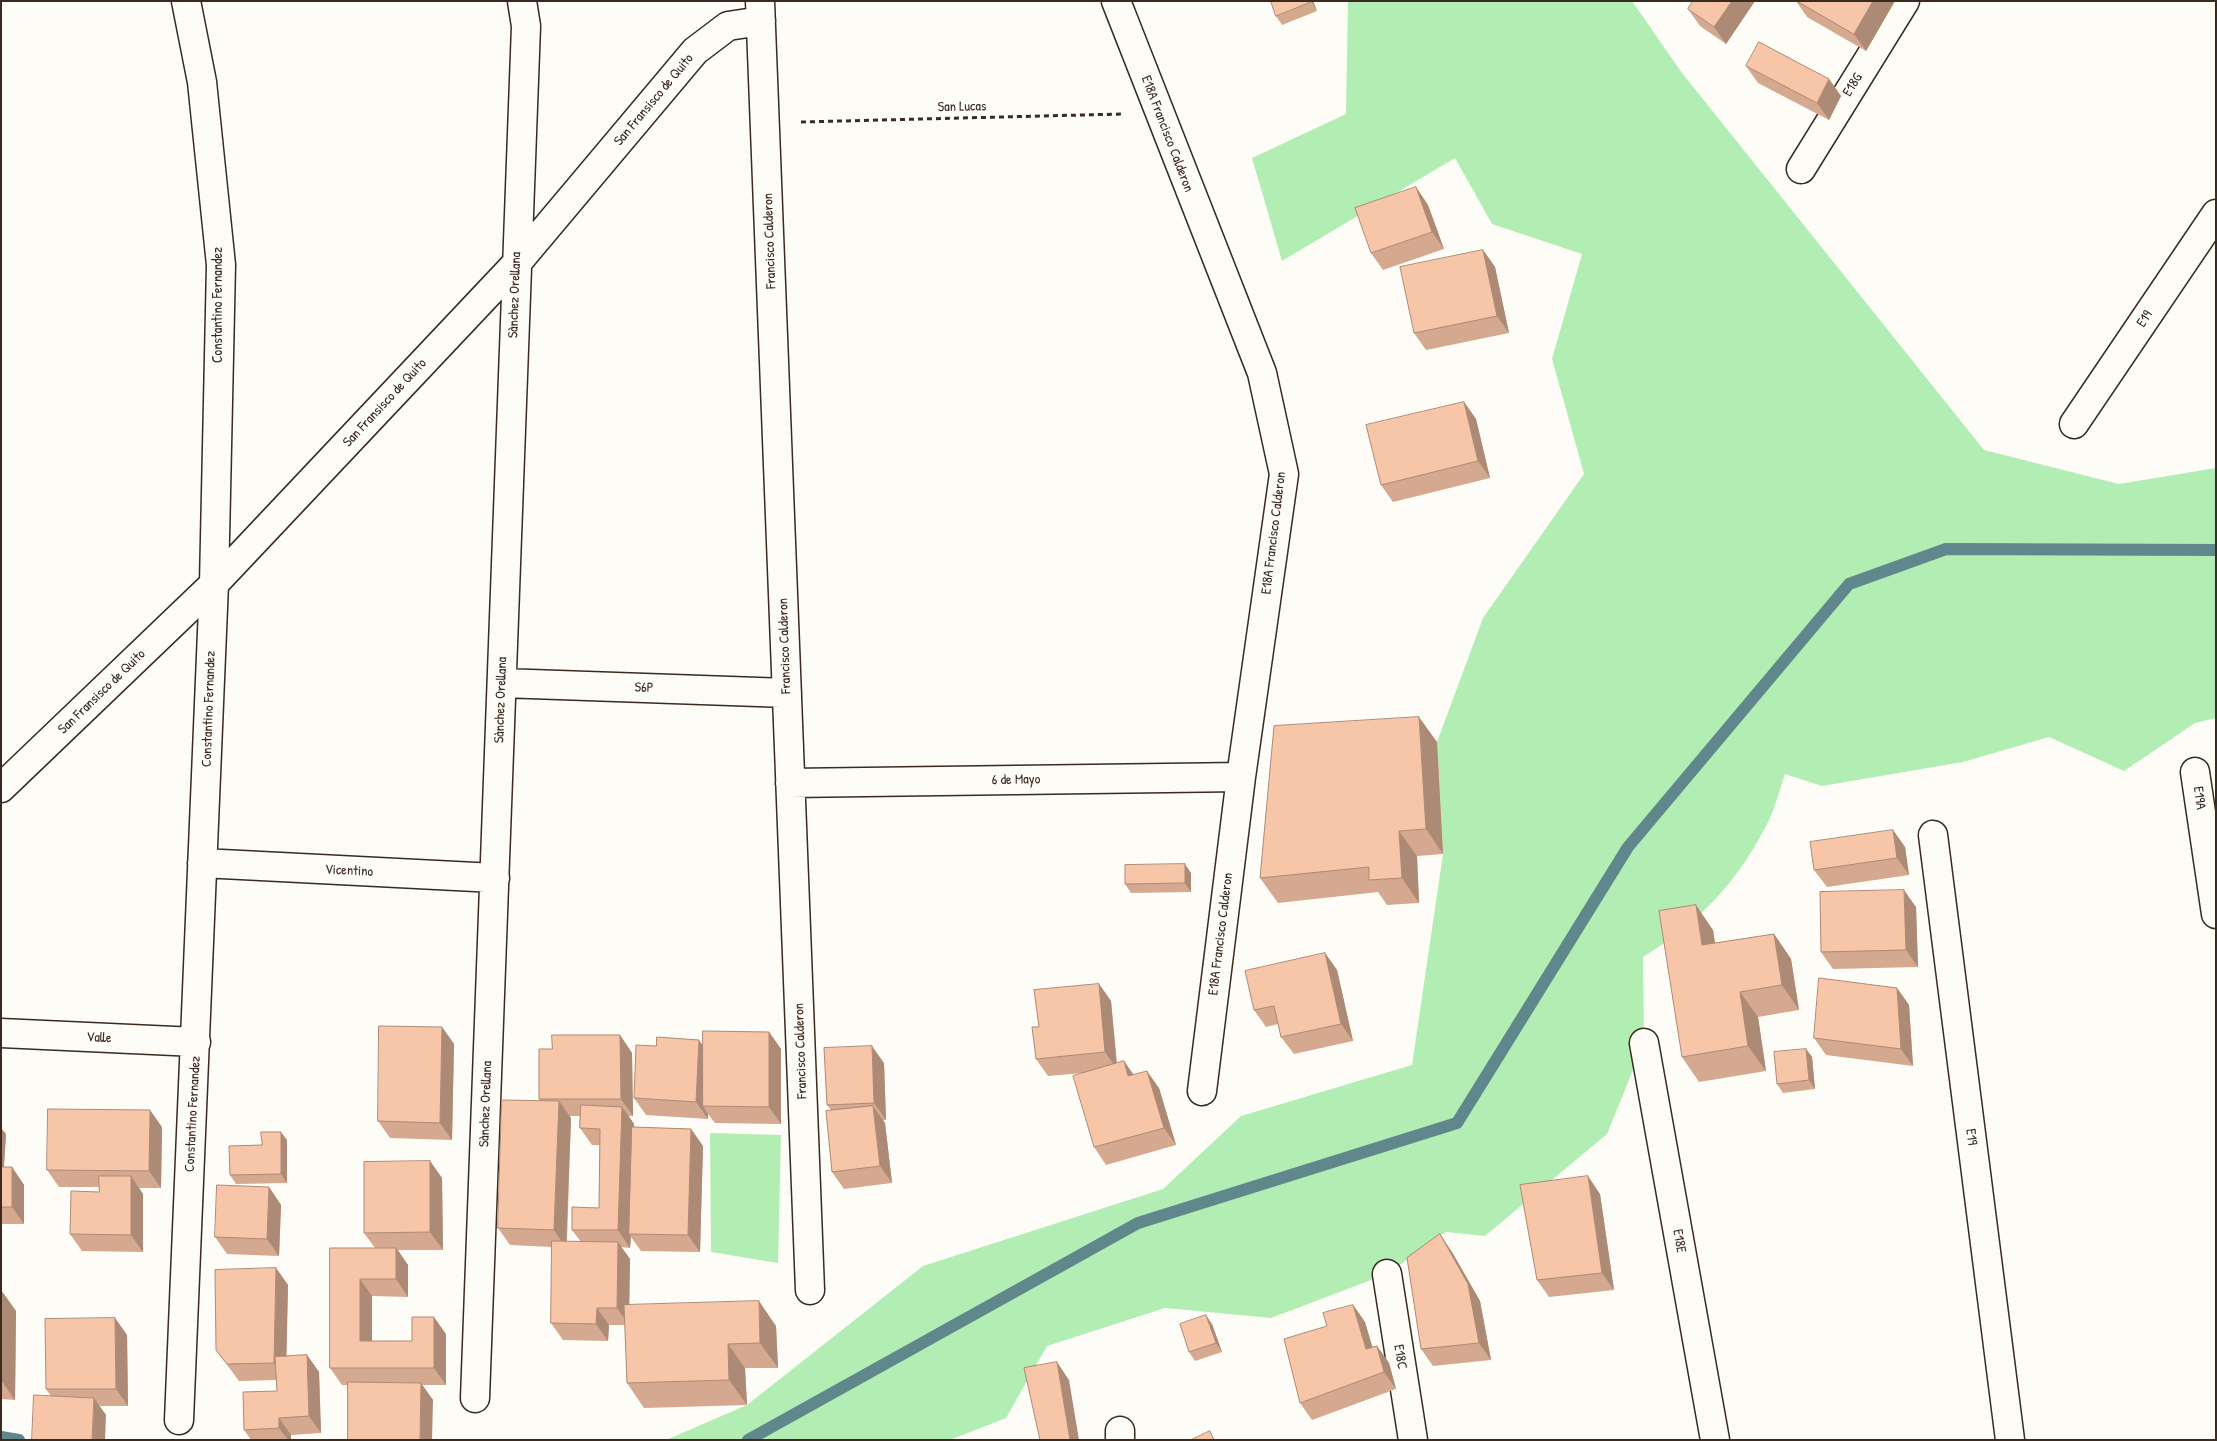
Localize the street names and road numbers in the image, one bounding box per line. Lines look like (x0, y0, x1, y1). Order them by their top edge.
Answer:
street label: San Fransisco de Quito (611, 51, 697, 149)
street label: E18G (1840, 70, 1866, 100)
street label: E18A Francisco Calderon (1137, 73, 1197, 195)
street label: San Lucas (938, 98, 986, 116)
street label: Francisco Calderon (760, 193, 780, 289)
street label: Constantino Fernandez (210, 247, 226, 363)
street label: Sànchez Orellana (505, 252, 525, 338)
street label: E19 (2133, 308, 2157, 330)
street label: San Fransisco de Quito (340, 355, 430, 451)
street label: E18A Francisco Calderon (1258, 471, 1290, 595)
street label: Francisco Calderon (775, 598, 795, 694)
street label: San Fransisco de Quito (55, 646, 149, 738)
street label: Constantino Fernandez (199, 651, 219, 767)
street label: Sànchez Orellana (491, 657, 511, 743)
street label: S6P (634, 679, 654, 697)
street label: 6 de Mayo (992, 771, 1040, 789)
street label: E19A (2189, 785, 2209, 811)
street label: Vicentino (324, 861, 374, 881)
street label: E18A Francisco Calderon (1205, 872, 1237, 996)
street label: Francisco Calderon (791, 1003, 811, 1099)
street label: Valle (86, 1029, 112, 1047)
street label: Constantino Fernandez (182, 1056, 204, 1172)
street label: Sànchez Orellana (476, 1061, 496, 1147)
street label: E19 (1962, 1128, 1980, 1146)
street label: E18E (1669, 1228, 1689, 1254)
street label: E18C (1390, 1343, 1410, 1371)

